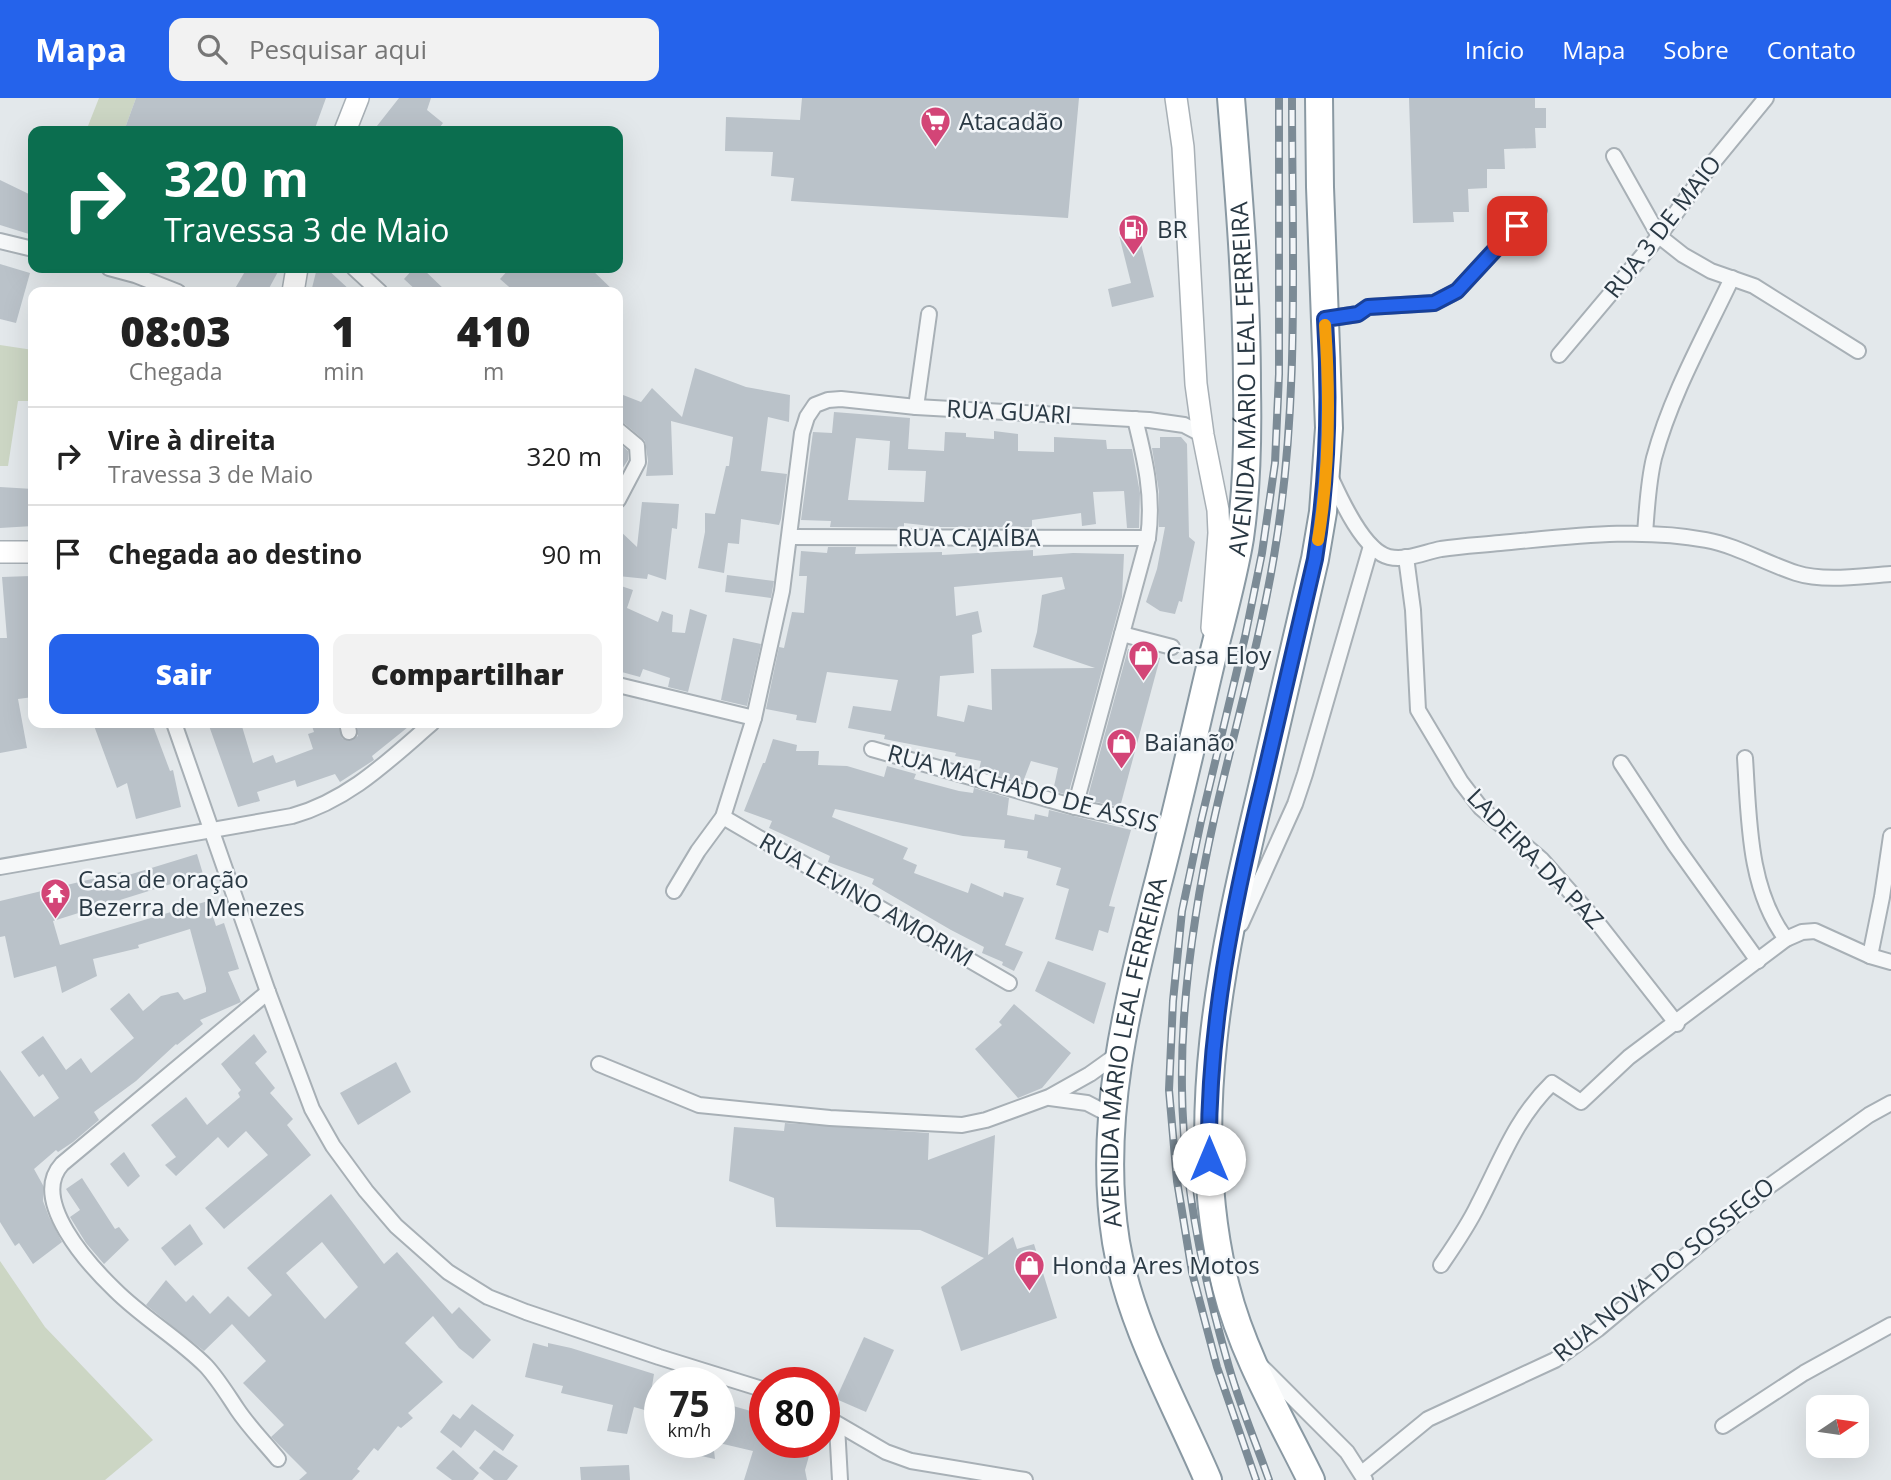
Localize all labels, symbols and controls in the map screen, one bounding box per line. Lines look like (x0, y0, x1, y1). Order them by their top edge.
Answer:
search box (169, 18, 659, 81)
text: Mapa (35, 27, 127, 72)
icon: search (193, 30, 231, 68)
text: Pesquisar aqui (249, 31, 427, 67)
text: Início (1465, 33, 1524, 66)
text: Mapa (1562, 33, 1625, 66)
text: Sobre (1663, 33, 1729, 66)
text: Contato (1767, 33, 1856, 66)
place label: Atacadão (959, 104, 1063, 137)
supermarket icon: Atacadão (919, 105, 953, 149)
text: 320 m (164, 145, 309, 211)
street label: RUA 3 DE MAIO (1596, 148, 1728, 304)
icon: right (49, 154, 140, 245)
pin (1487, 196, 1547, 256)
street label: AVENIDA MÁRIO LEAL FERREIRA (1219, 200, 1262, 559)
icon: arrive (1498, 207, 1536, 245)
text: Travessa 3 de Maio (164, 208, 449, 251)
place label: BR (1157, 212, 1188, 245)
fuel station icon: BR (1117, 213, 1151, 257)
text: 08:03 (120, 302, 231, 359)
text: 1 (332, 302, 356, 359)
text: 410 (457, 302, 531, 359)
text: Chegada (129, 355, 222, 387)
text: min (323, 355, 364, 387)
text: m (483, 355, 504, 387)
street label: RUA GUARI (946, 391, 1073, 430)
text: Vire à direita (108, 422, 276, 458)
icon: right (49, 437, 87, 475)
text: 320 m (527, 438, 602, 474)
text: Travessa 3 de Maio (108, 458, 313, 490)
street label: RUA CAJAÍBA (897, 520, 1041, 553)
icon: arrive (49, 535, 87, 573)
text: Chegada ao destino (108, 536, 362, 572)
text: 90 m (541, 536, 602, 572)
button: Sair (49, 634, 319, 714)
button: Compartilhar (333, 634, 602, 714)
place label: Casa Eloy (1166, 638, 1272, 671)
shop icon: Casa Eloy (1126, 639, 1160, 683)
place label: Baianão (1144, 725, 1235, 758)
shop icon: Baianão (1104, 726, 1138, 770)
street label: RUA MACHADO DE ASSIS (884, 735, 1162, 840)
street label: LADEIRA DA PAZ (1460, 780, 1612, 935)
street label: RUA LEVINO AMORIM (754, 824, 980, 974)
place label: Casa de oração Bezerra de Menezes (78, 862, 305, 923)
street label: AVENIDA MÁRIO LEAL FERREIRA (1092, 872, 1174, 1229)
temple icon: Casa de oração Bezerra de Menezes (38, 877, 72, 921)
position arrow (1172, 1122, 1246, 1196)
street label: RUA NOVA DO SOSSEGO (1545, 1169, 1781, 1369)
place label: Honda Ares Motos (1052, 1248, 1260, 1281)
shop icon: Honda Ares Motos (1012, 1249, 1046, 1293)
speed limit sign: 80 (749, 1367, 840, 1458)
text: 75 (669, 1380, 710, 1427)
north arrow (1806, 1395, 1869, 1458)
map controls (1806, 1395, 1869, 1458)
text: km/h (668, 1418, 711, 1442)

